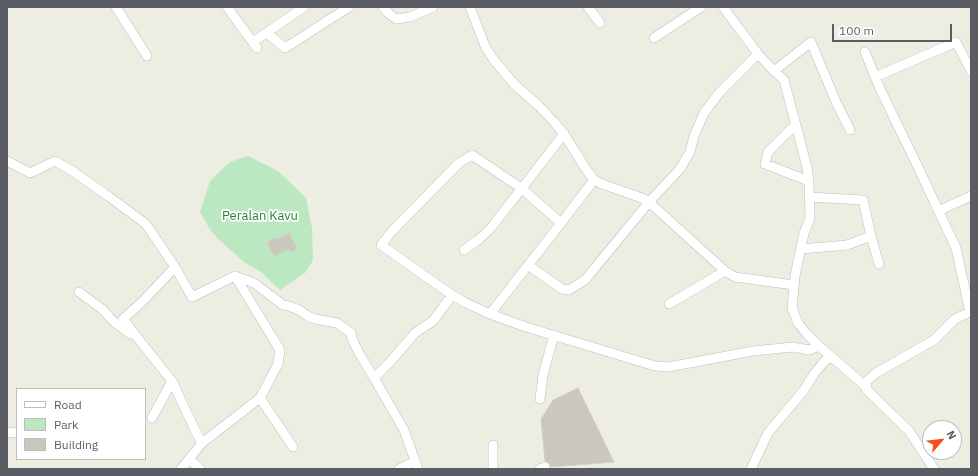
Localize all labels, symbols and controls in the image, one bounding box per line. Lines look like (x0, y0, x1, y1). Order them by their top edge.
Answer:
scale bar (834, 16, 954, 42)
text: 100 m (839, 23, 874, 38)
park label: Peralan Kavu (222, 208, 298, 224)
legend (16, 388, 146, 460)
text: Road (54, 397, 82, 412)
text: Park (54, 417, 78, 432)
north arrow (922, 420, 962, 460)
text: N (944, 428, 960, 442)
text: Building (54, 437, 98, 452)

